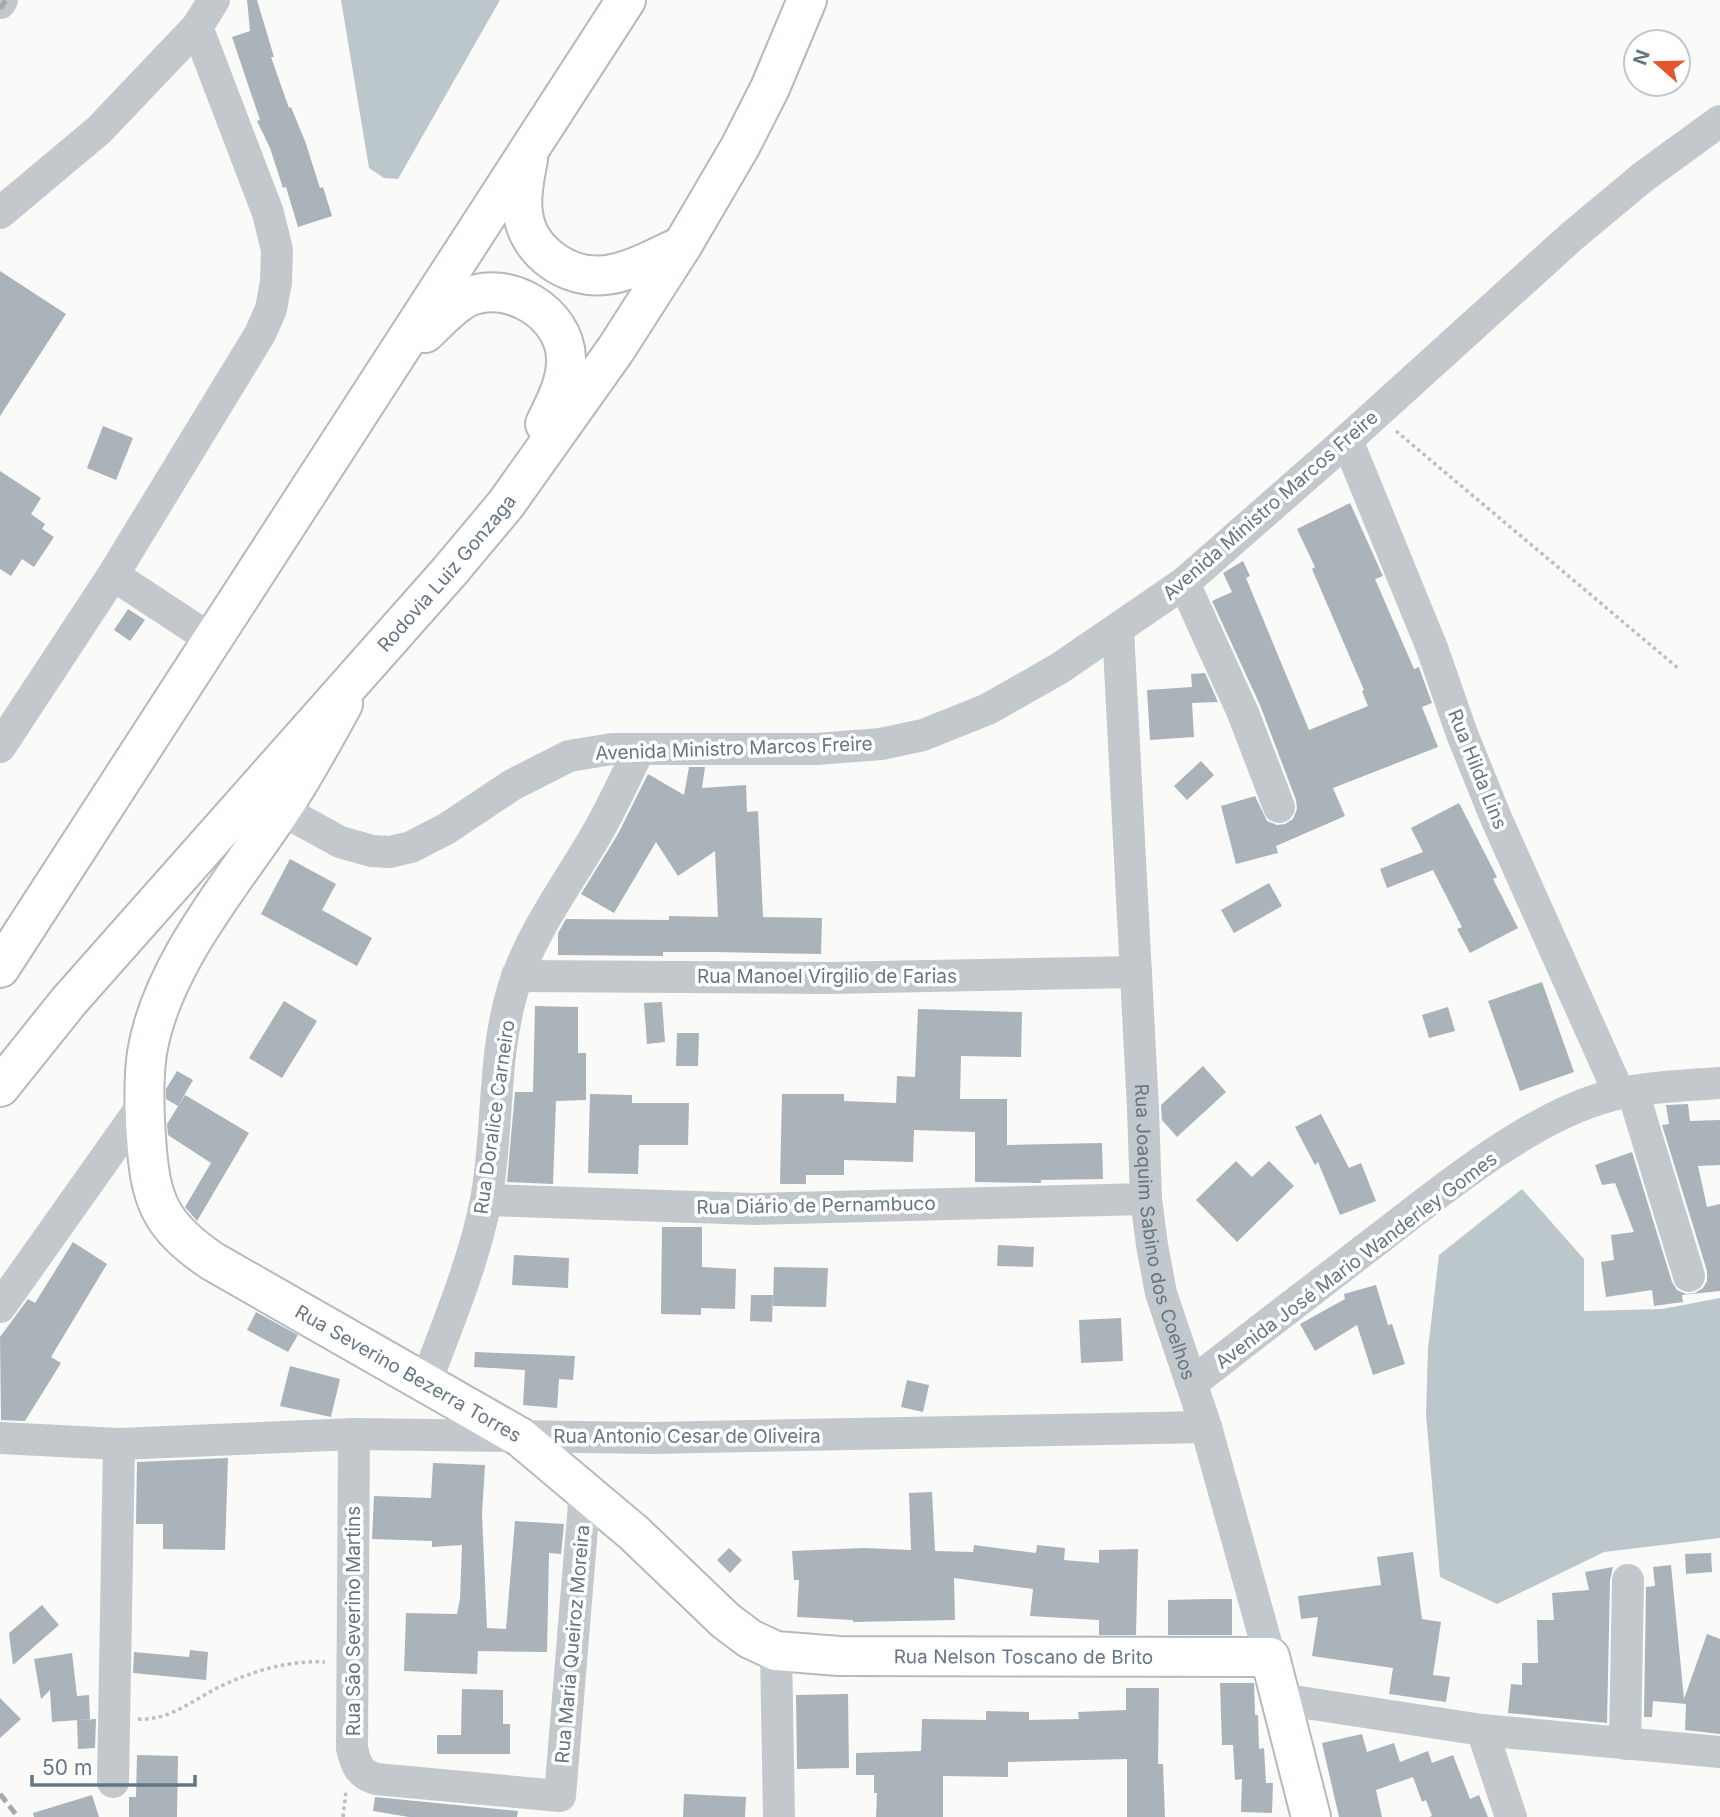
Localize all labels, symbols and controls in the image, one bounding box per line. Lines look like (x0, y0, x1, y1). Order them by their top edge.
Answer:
north arrow (1622, 28, 1692, 98)
text: N (1628, 47, 1655, 68)
street label: Avenida Ministro Marcos Freire (1158, 406, 1383, 605)
street label: Rodovia Luiz Gonzaga (373, 490, 521, 657)
street label: Rua Hilda Lins (1443, 706, 1512, 832)
street label: Avenida Ministro Marcos Freire (595, 732, 873, 765)
street label: Rua Manoel Virgilio de Farias (697, 965, 957, 988)
street label: Rua Doralice Carneiro (469, 1018, 520, 1216)
street label: Rua Joaquim Sabino dos Coelhos (1130, 1083, 1200, 1383)
street label: Avenida José Mario Wanderley Gomes (1211, 1147, 1502, 1374)
street label: Rua Diário de Pernambuco (696, 1192, 936, 1219)
street label: Rua Severino Bezerra Torres (291, 1300, 525, 1447)
street label: Rua Antonio Cesar de Oliveira (553, 1425, 821, 1448)
street label: Rua São Severino Martins (342, 1506, 365, 1736)
street label: Rua Maria Queiroz Moreira (551, 1524, 594, 1764)
street label: Rua Nelson Toscano de Brito (894, 1645, 1153, 1669)
scale bar (32, 1744, 194, 1788)
text: 50 m (42, 1755, 92, 1780)

